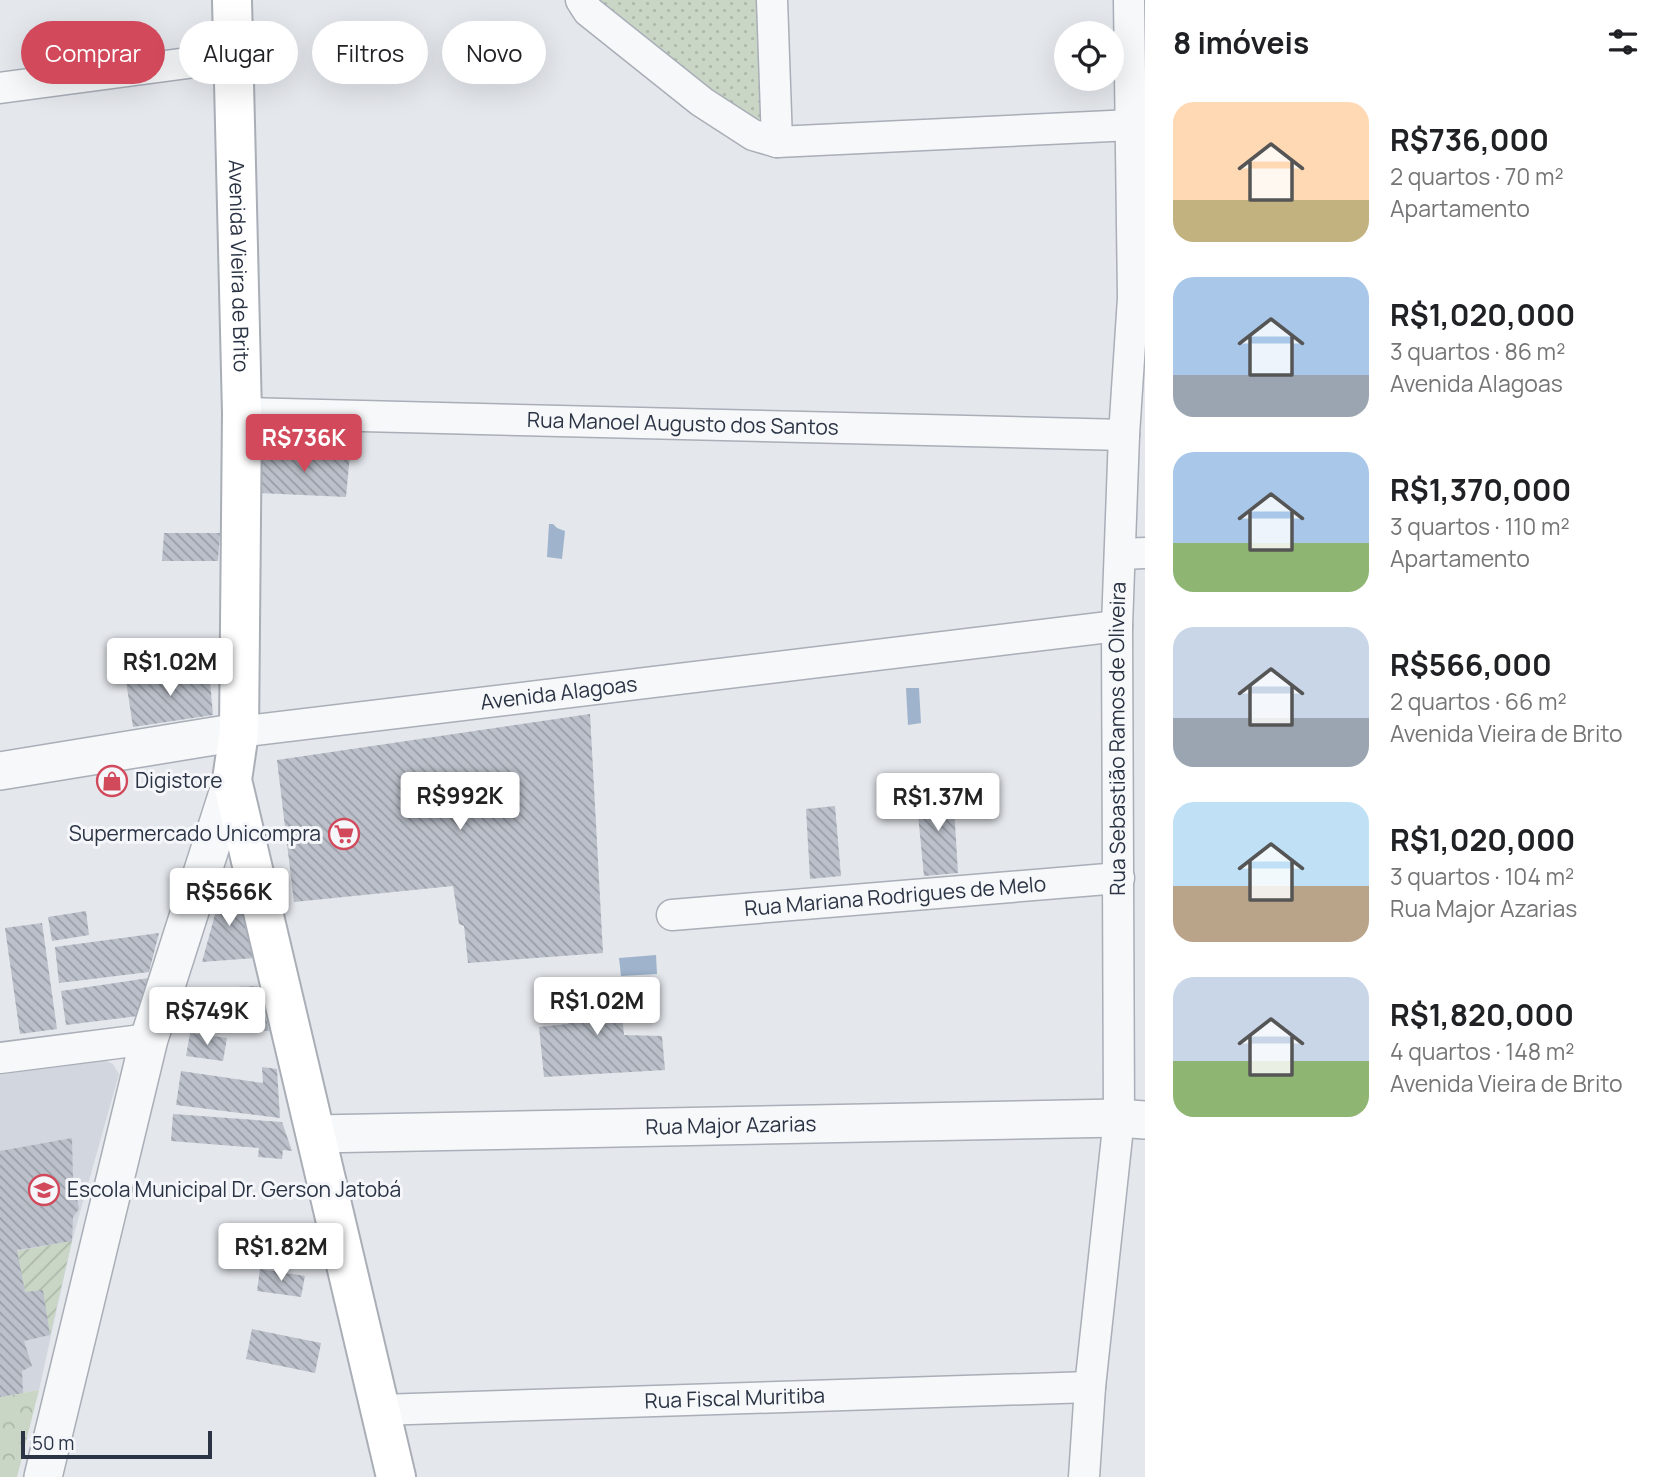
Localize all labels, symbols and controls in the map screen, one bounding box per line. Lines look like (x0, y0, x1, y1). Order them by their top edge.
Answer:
chip: Comprar (21, 21, 165, 84)
chip: Alugar (179, 21, 298, 84)
chip: Filtros (312, 21, 428, 84)
chip: Novo (442, 21, 546, 84)
map controls (1054, 21, 1124, 91)
button: locate (1054, 21, 1124, 91)
text: 8 imóveis (1173, 22, 1309, 63)
icon: filters (1604, 23, 1642, 61)
text: R$736,000 (1390, 119, 1549, 160)
icon: home (1229, 130, 1313, 214)
street label: Avenida Vieira de Brito (223, 159, 256, 372)
text: 2 quartos · 70 m² (1390, 160, 1564, 192)
text: Apartamento (1390, 192, 1530, 224)
text: R$1,020,000 (1390, 294, 1575, 335)
icon: home (1229, 305, 1313, 389)
text: 3 quartos · 86 m² (1390, 335, 1565, 367)
text: Avenida Alagoas (1390, 367, 1563, 399)
street label: Rua Manoel Augusto dos Santos (527, 405, 839, 441)
pin: R$736K (247, 414, 361, 474)
text: R$736K (262, 421, 346, 453)
text: R$1,370,000 (1390, 469, 1571, 510)
icon: home (1229, 480, 1313, 564)
text: 3 quartos · 110 m² (1390, 510, 1570, 542)
text: Apartamento (1390, 542, 1530, 574)
street label: Rua Sebastião Ramos de Oliveira (1102, 581, 1132, 896)
pin: R$1.02M (105, 638, 235, 698)
text: R$566,000 (1390, 644, 1552, 685)
text: R$1.02M (123, 645, 217, 677)
icon: home (1229, 655, 1313, 739)
street label: Avenida Alagoas (479, 669, 639, 716)
text: 2 quartos · 66 m² (1390, 685, 1567, 717)
text: Avenida Vieira de Brito (1390, 717, 1623, 749)
shop icon: Digistore (95, 764, 129, 798)
place label: Digistore (135, 766, 222, 794)
pin: R$992K (403, 772, 517, 832)
pin: R$1.37M (873, 774, 1003, 833)
text: R$992K (417, 779, 503, 811)
text: R$1.37M (892, 780, 984, 812)
supermarket icon: Supermercado Unicompra (327, 817, 361, 851)
place label: Supermercado Unicompra (69, 819, 321, 847)
text: R$1,020,000 (1390, 819, 1575, 860)
icon: home (1229, 830, 1313, 914)
text: 3 quartos · 104 m² (1390, 860, 1574, 892)
pin: R$566K (172, 869, 286, 928)
street label: Rua Mariana Rodrigues de Melo (743, 869, 1047, 922)
text: R$566K (186, 875, 272, 907)
text: Rua Major Azarias (1390, 892, 1577, 924)
pin: R$1.02M (532, 978, 662, 1037)
text: R$1.02M (550, 984, 644, 1016)
pin: R$749K (150, 988, 264, 1047)
text: R$749K (165, 994, 249, 1026)
text: R$1,820,000 (1390, 994, 1574, 1035)
icon: home (1229, 1005, 1313, 1089)
text: 4 quartos · 148 m² (1390, 1035, 1574, 1067)
text: Avenida Vieira de Brito (1390, 1067, 1623, 1099)
street label: Rua Major Azarias (645, 1109, 817, 1140)
school or university icon: Escola Municipal Dr. Gerson Jatobá (27, 1173, 61, 1207)
place label: Escola Municipal Dr. Gerson Jatobá (67, 1175, 401, 1203)
pin: R$1.82M (216, 1224, 346, 1283)
text: R$1.82M (234, 1230, 328, 1262)
street label: Rua Fiscal Muritiba (644, 1381, 825, 1414)
scale bar (21, 1428, 212, 1460)
text: 50 m (32, 1430, 74, 1456)

